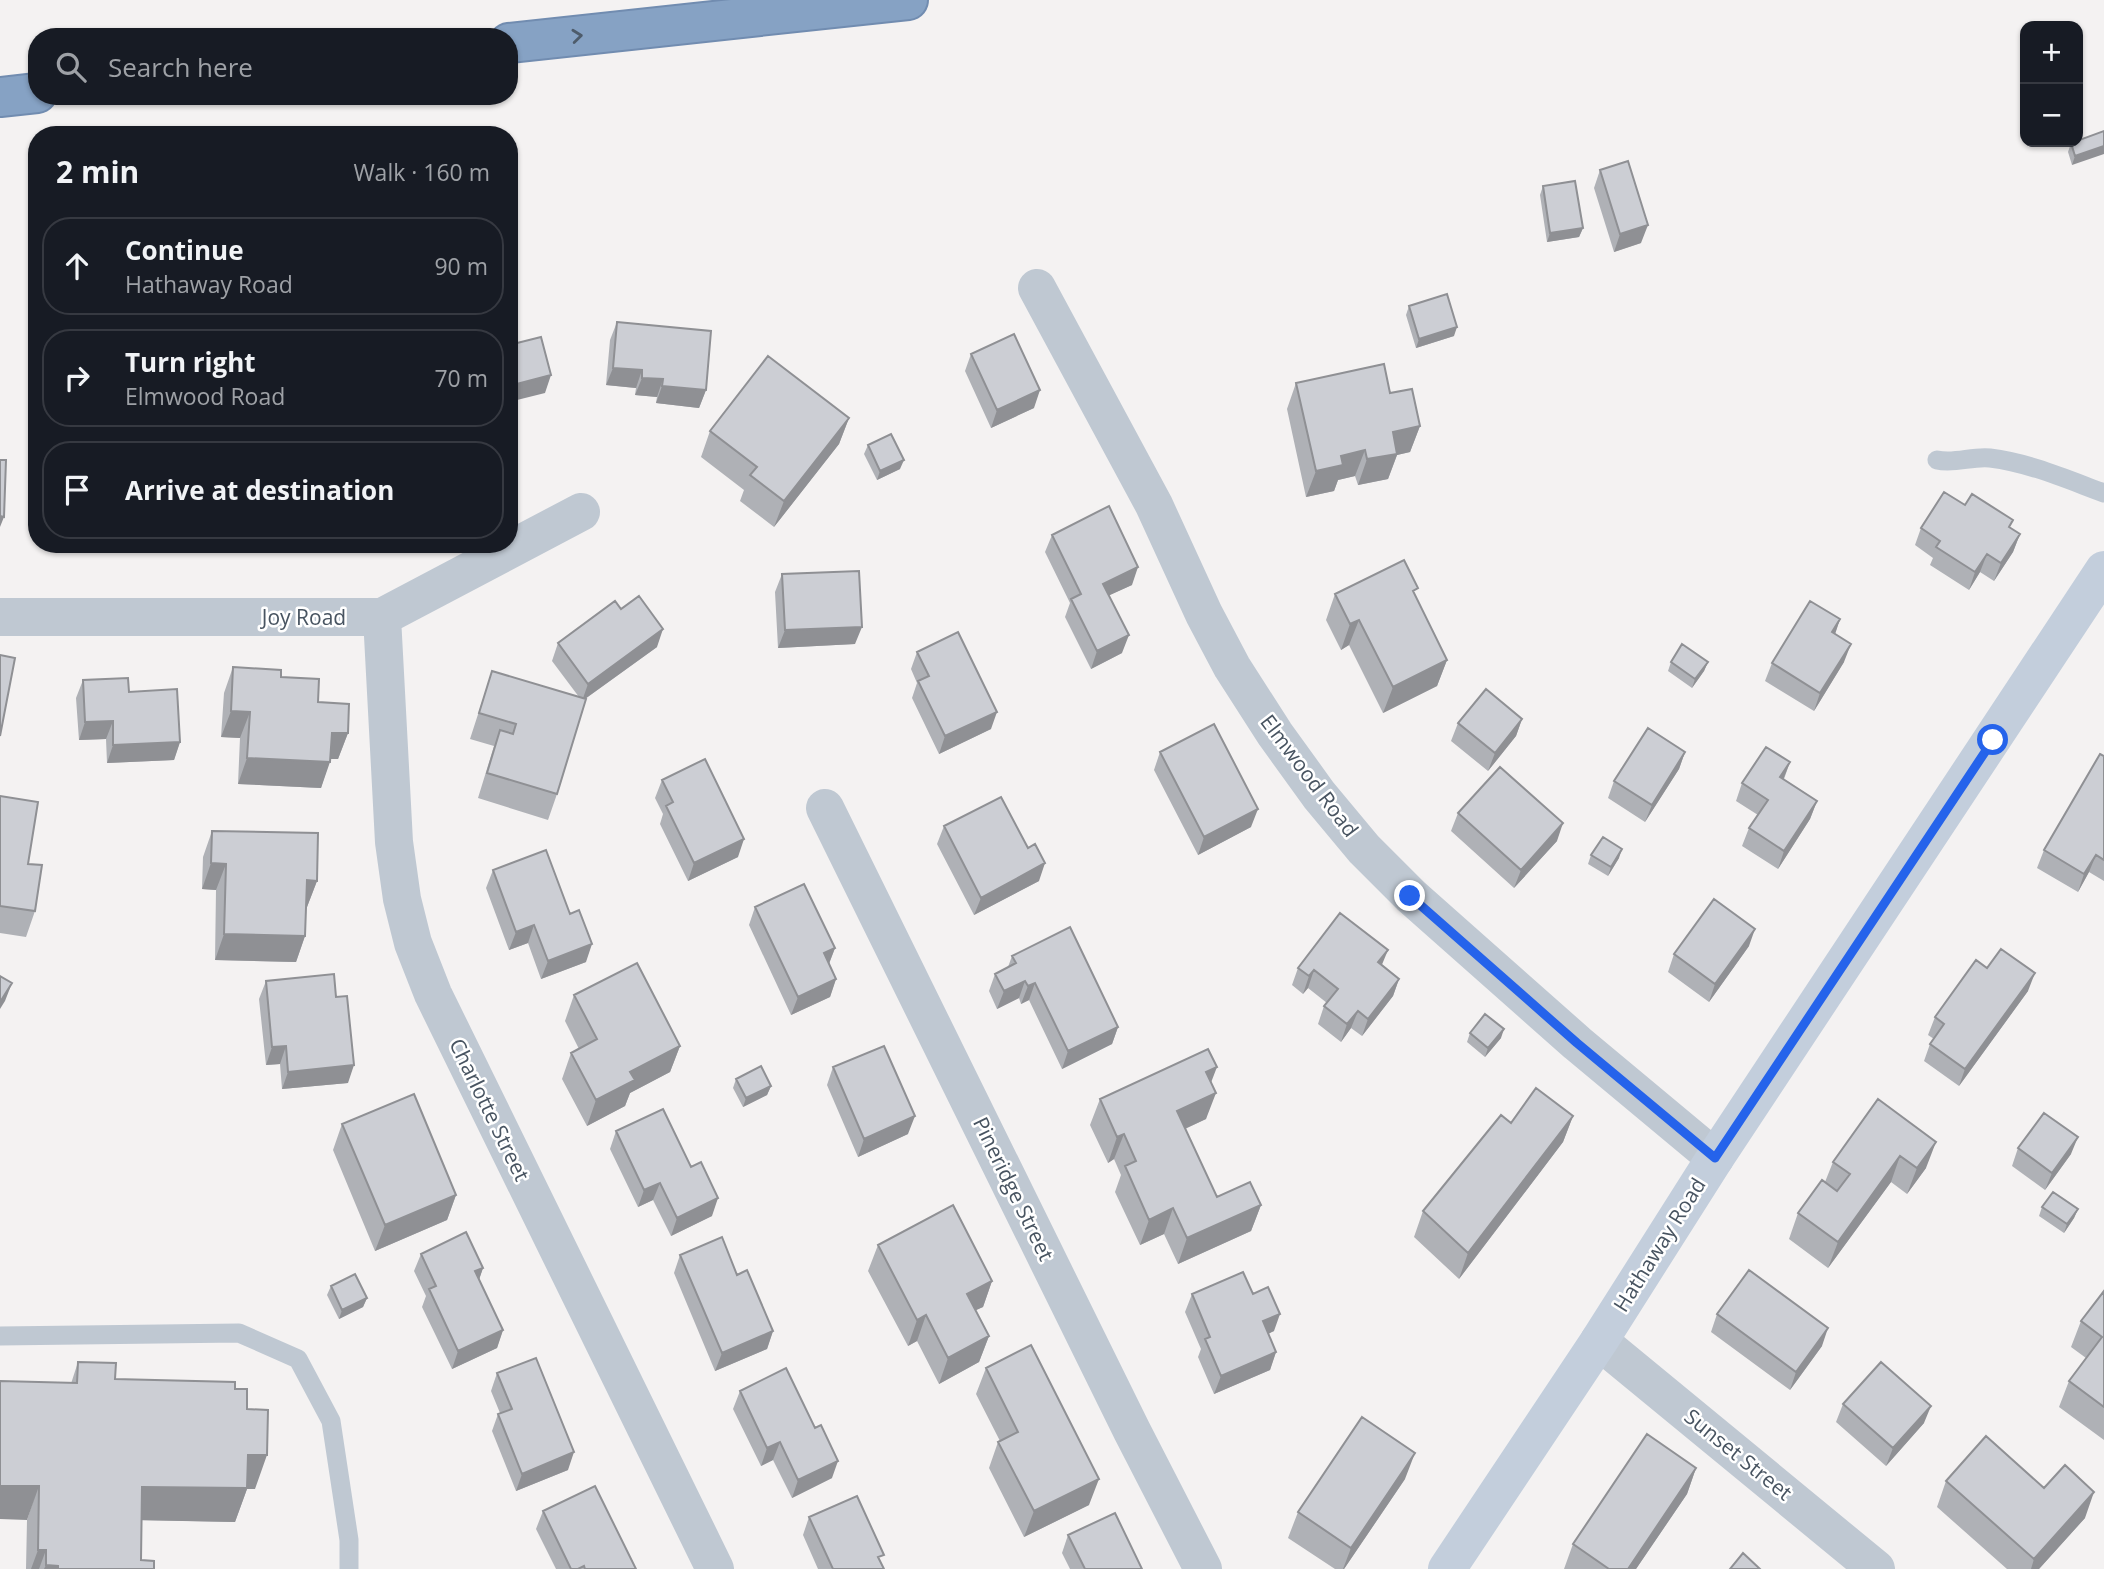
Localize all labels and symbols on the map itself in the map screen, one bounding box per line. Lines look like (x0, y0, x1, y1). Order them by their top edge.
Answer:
one-way arrow (571, 28, 583, 43)
street label: Joy Road (260, 603, 346, 631)
street label: Elmwood Road (1255, 709, 1365, 842)
route start (1977, 724, 2008, 755)
route end (1394, 880, 1425, 911)
street label: Charlotte Street (443, 1034, 536, 1185)
street label: Pineridge Street (967, 1112, 1061, 1265)
street label: Hathaway Road (1607, 1172, 1712, 1317)
street label: Sunset Street (1679, 1402, 1798, 1506)

